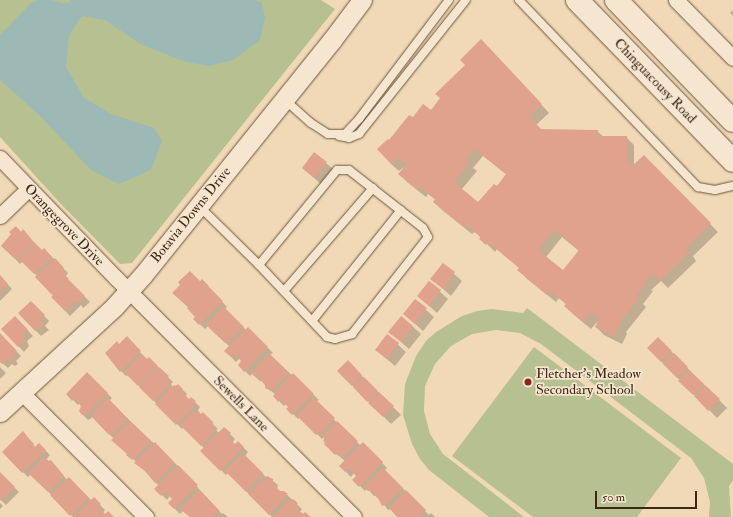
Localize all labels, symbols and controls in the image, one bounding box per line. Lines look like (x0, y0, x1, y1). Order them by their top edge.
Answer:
street label: Chinguacousy Road (610, 35, 700, 127)
street label: Botavia Downs Drive (147, 164, 235, 266)
street label: Orangegrove Drive (21, 180, 107, 270)
place label: Fletcher's Meadow Secondary School (536, 366, 641, 398)
street label: Sewells Lane (210, 373, 272, 435)
marker: Fletcher's Meadow Secondary School (523, 377, 533, 387)
scale bar (597, 483, 699, 509)
text: 50 m (602, 490, 625, 505)

